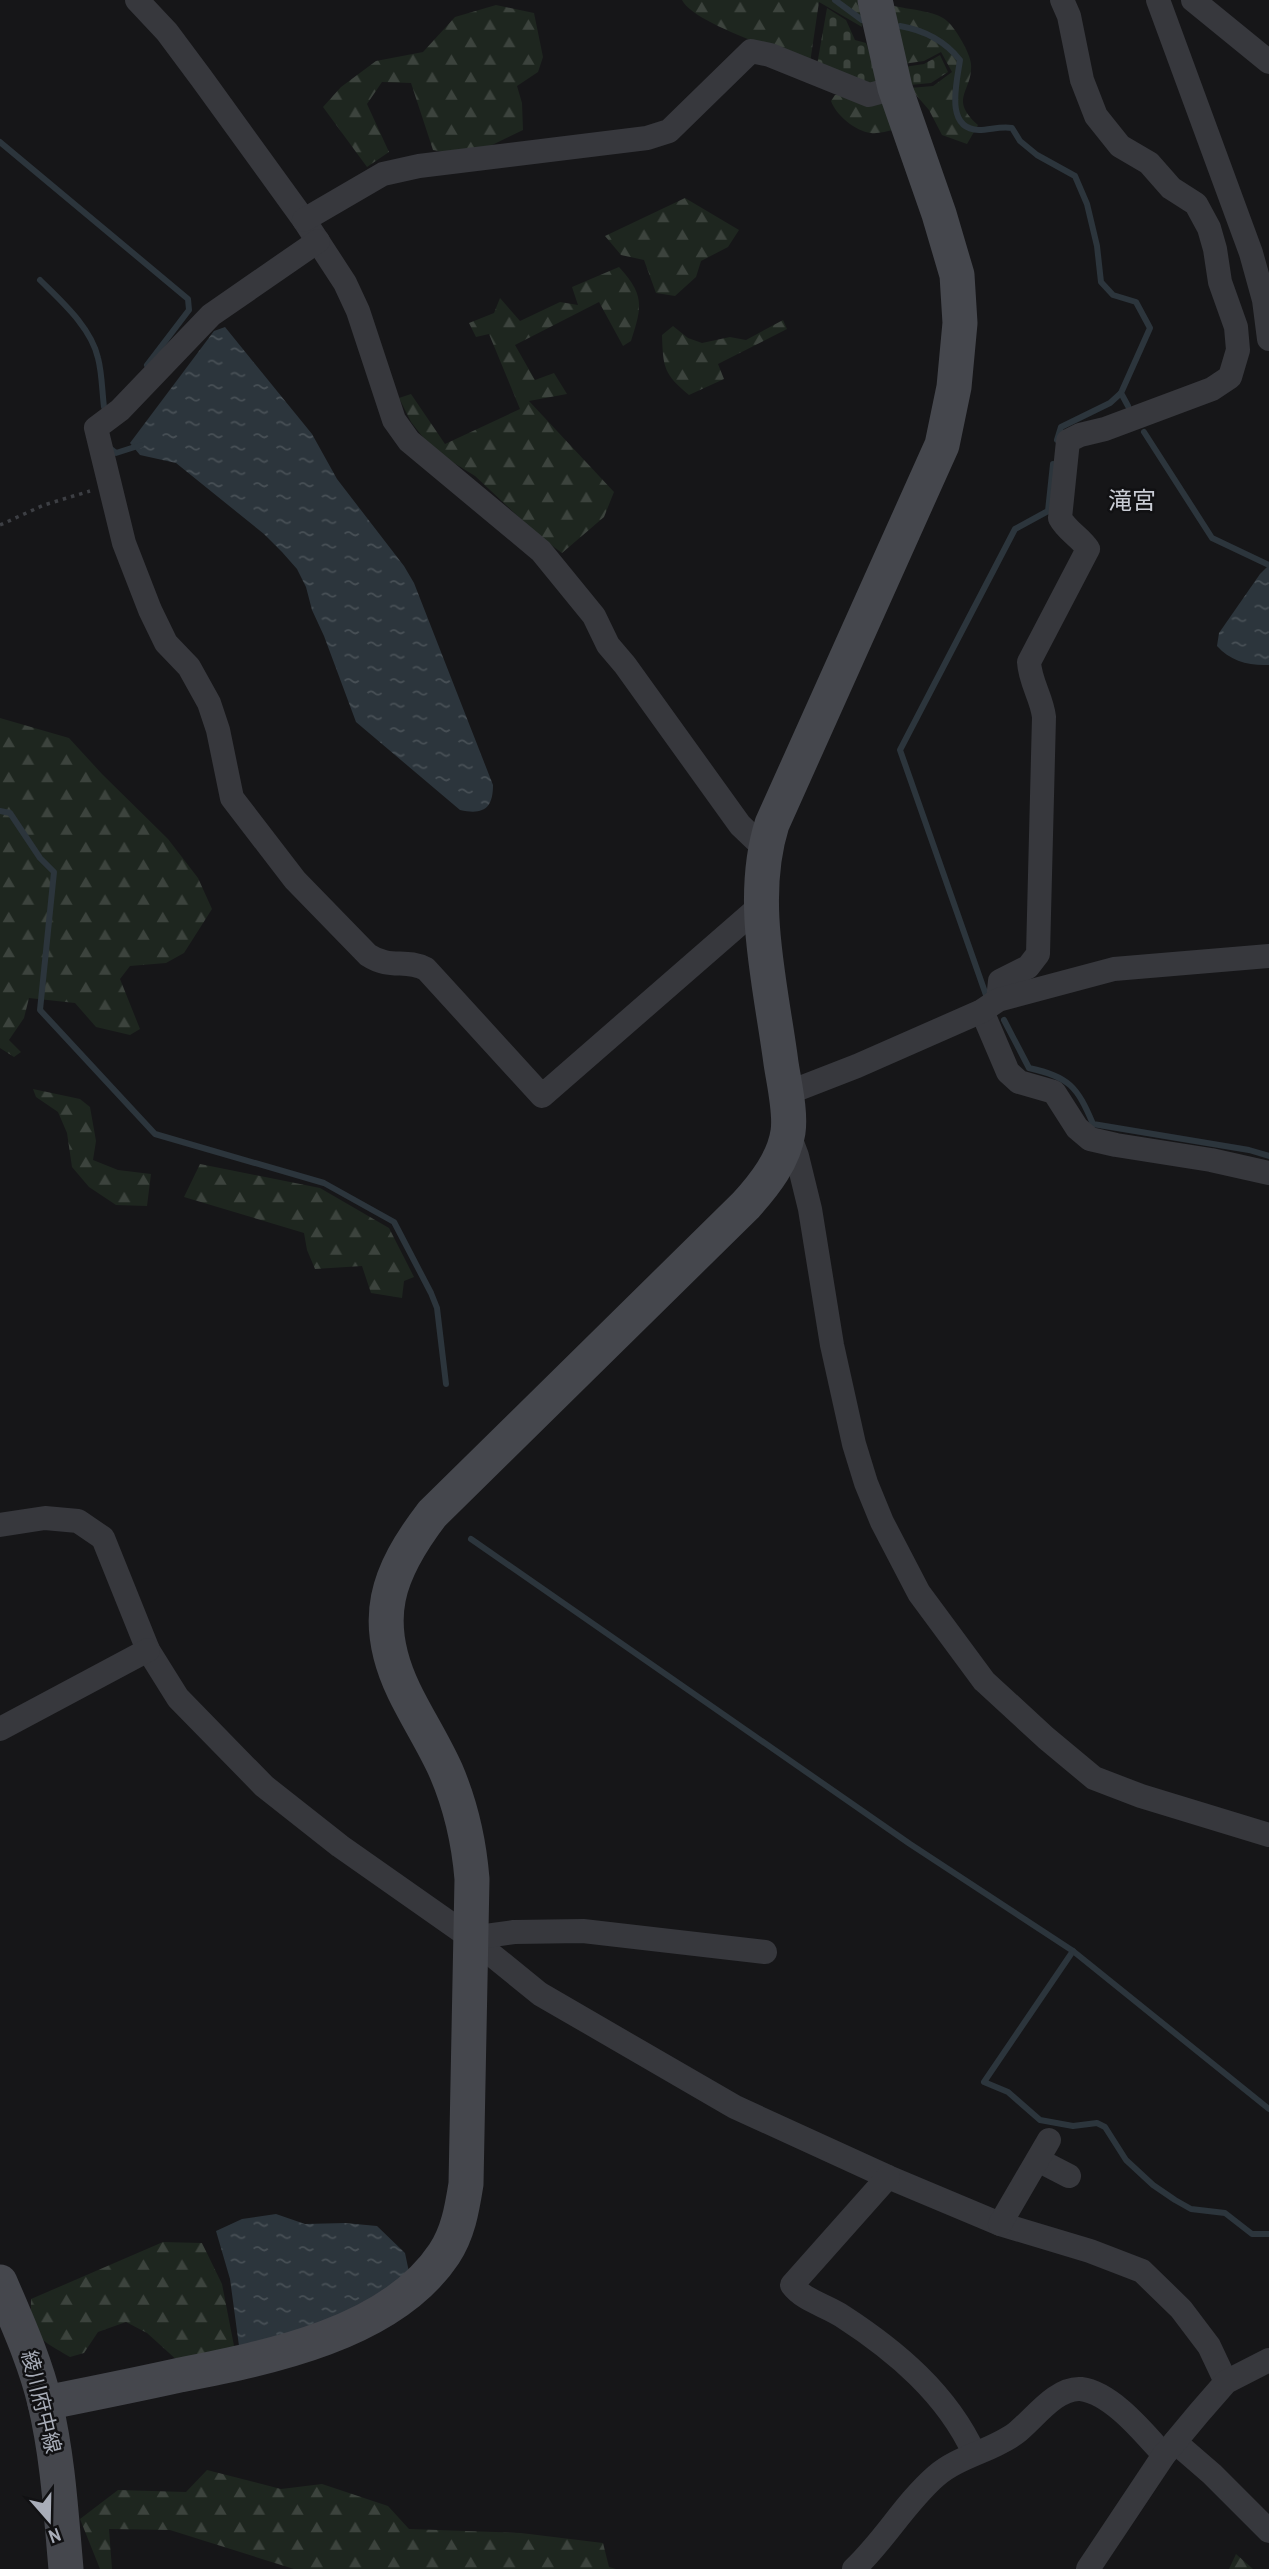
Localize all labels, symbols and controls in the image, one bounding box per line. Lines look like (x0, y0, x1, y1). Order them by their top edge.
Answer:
district label: 滝宮 (1108, 484, 1156, 516)
street label: 綾川府中線 (15, 2347, 68, 2456)
north arrow (14, 2485, 84, 2555)
text: N (45, 2522, 65, 2550)

